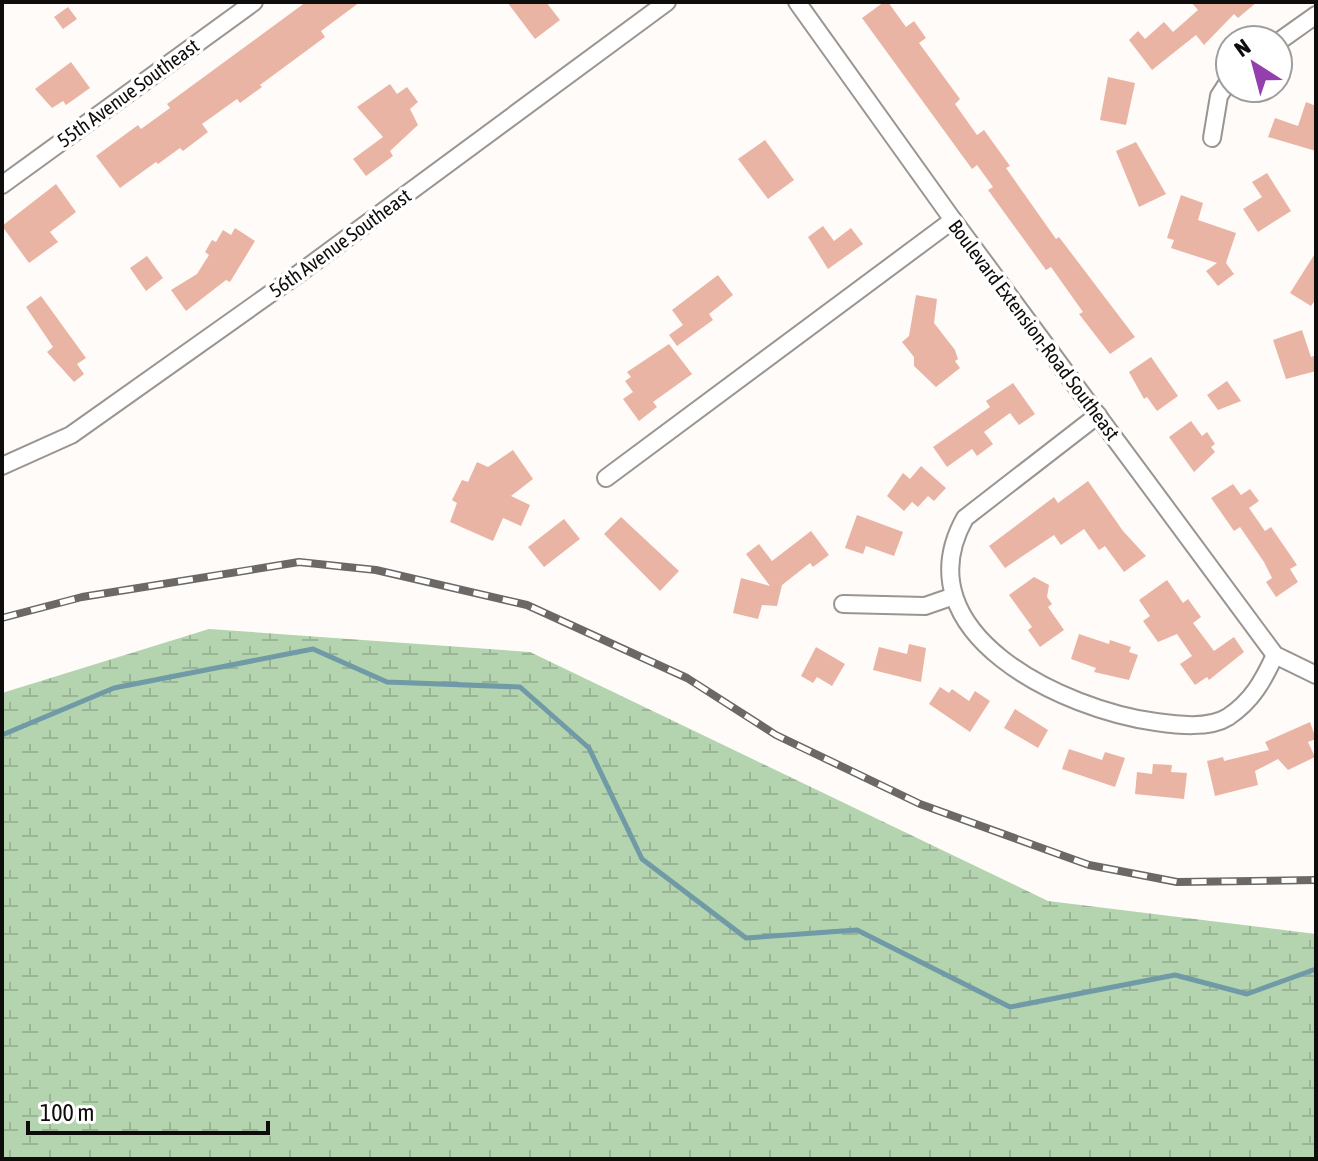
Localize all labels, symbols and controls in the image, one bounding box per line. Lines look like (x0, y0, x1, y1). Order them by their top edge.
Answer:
north arrow (1214, 24, 1294, 104)
street label: 55th Avenue Southeast (52, 33, 203, 152)
text: N (1229, 33, 1255, 62)
street label: 56th Avenue Southeast (264, 183, 415, 302)
street label: Boulevard Extension-Road Southeast (944, 215, 1125, 445)
scale bar (28, 1085, 268, 1135)
text: 100 m (40, 1099, 94, 1126)

